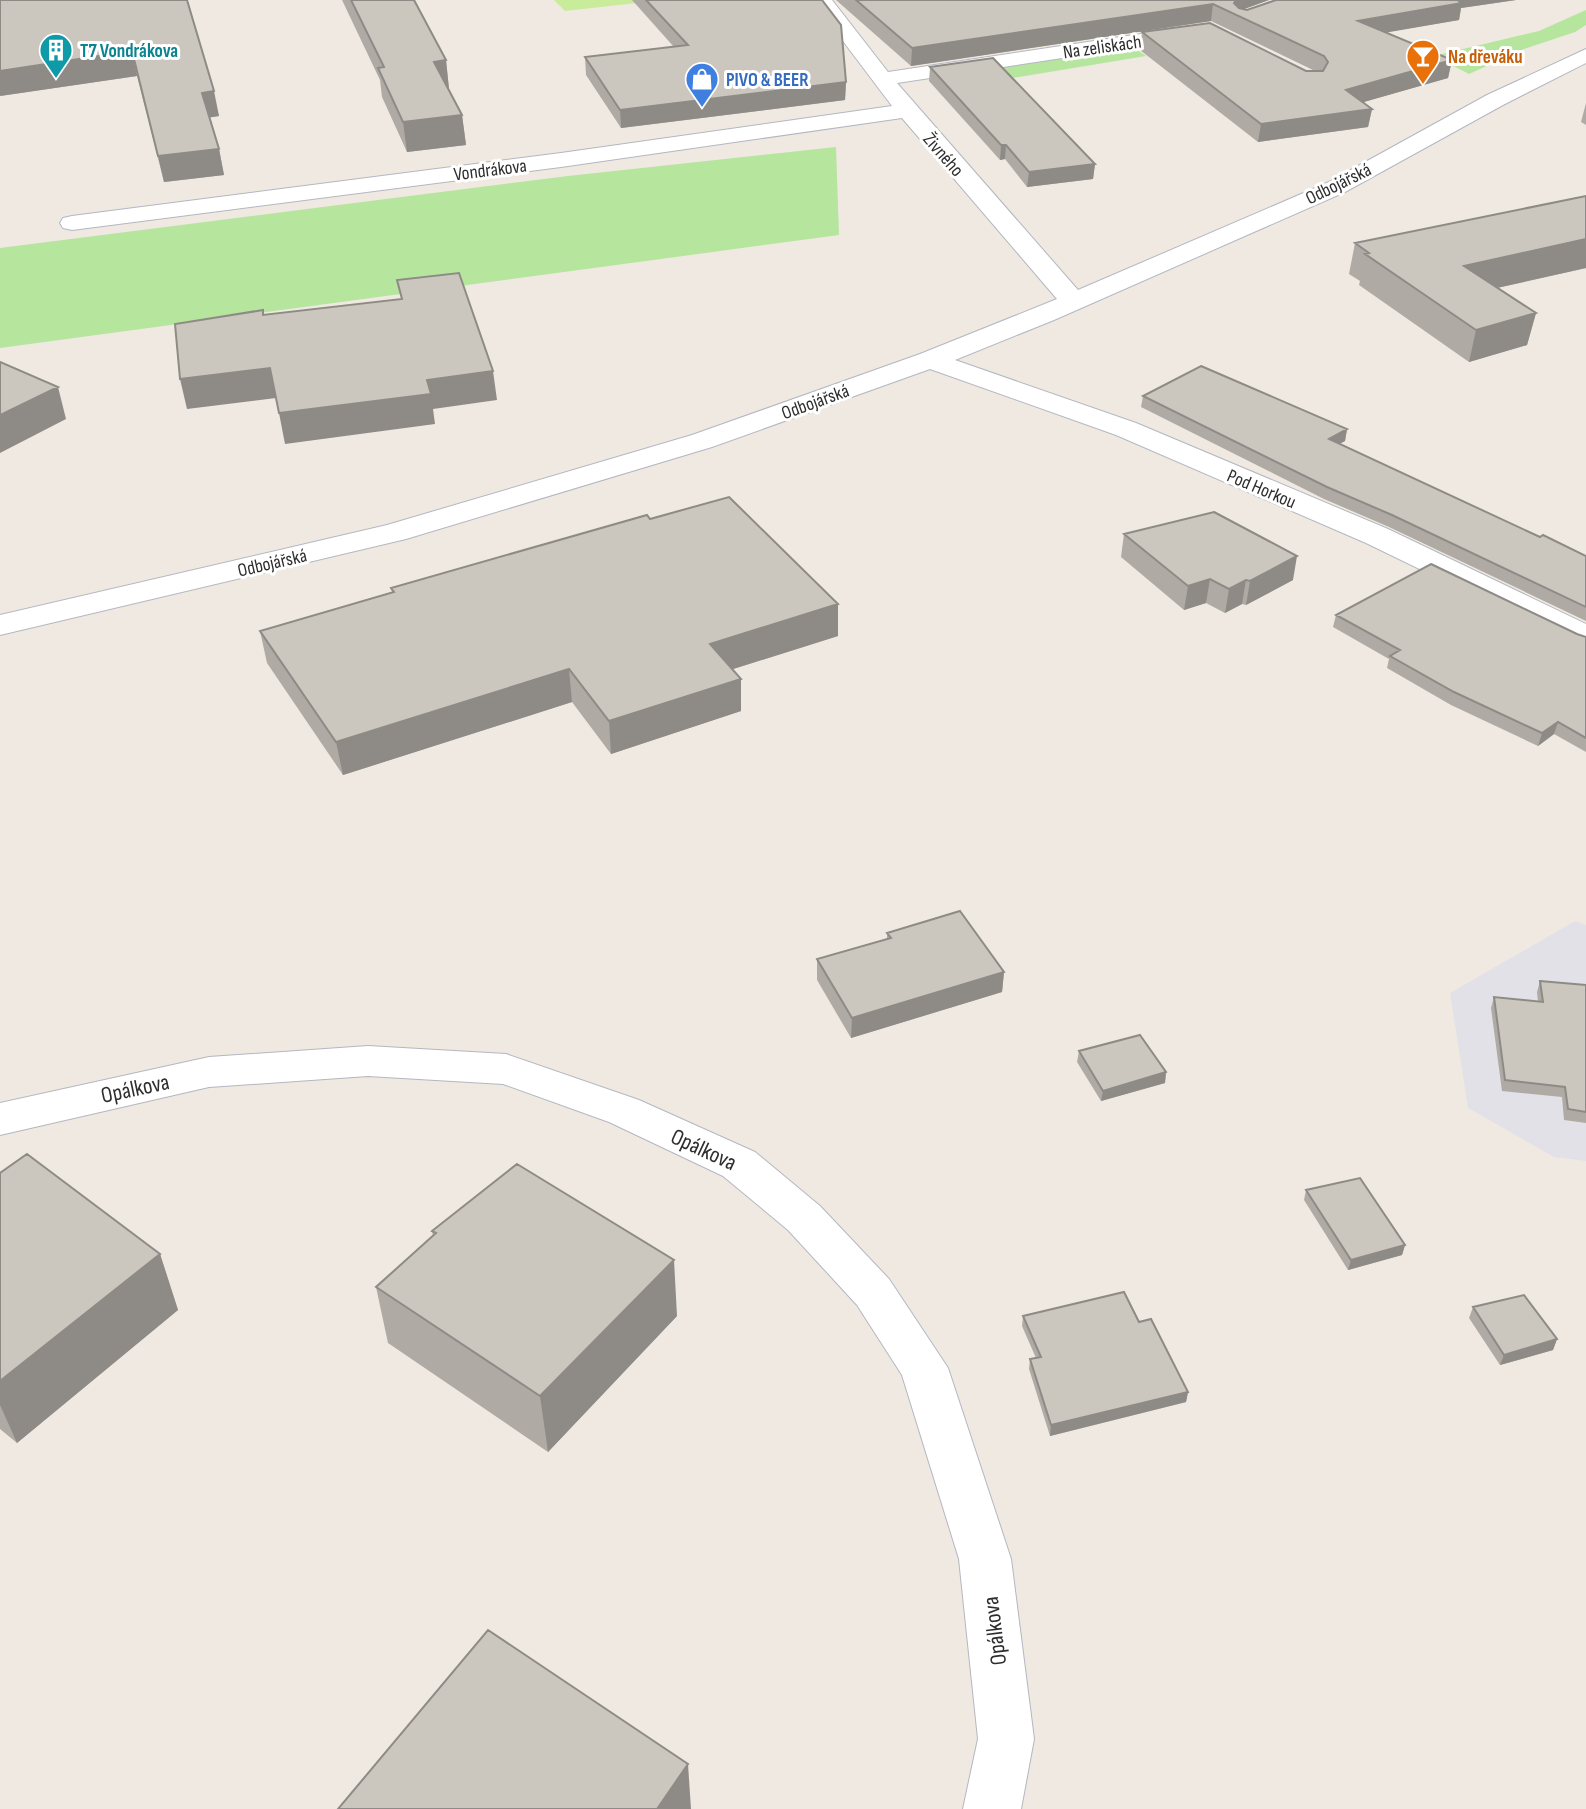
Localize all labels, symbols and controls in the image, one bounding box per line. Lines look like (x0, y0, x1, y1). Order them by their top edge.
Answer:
building icon: T7 Vondrákova (37, 31, 75, 80)
street label: Na zeliskách (1062, 31, 1143, 64)
bar icon: Na dřeváku (1404, 37, 1442, 86)
place label: T7 Vondrákova (80, 40, 178, 63)
place label: Na dřeváku (1448, 46, 1523, 69)
shop icon: PIVO & BEER (683, 60, 721, 109)
place label: PIVO & BEER (726, 69, 809, 92)
street label: Živného (918, 128, 968, 182)
street label: Vondrákova (452, 155, 528, 186)
street label: Odbojářská (1302, 159, 1375, 210)
street label: Odbojářská (779, 380, 852, 425)
street label: Pod Horkou (1223, 465, 1299, 514)
street label: Odbojářská (235, 544, 309, 583)
street label: Opálkova (98, 1068, 172, 1110)
street label: Opálkova (666, 1123, 741, 1177)
street label: Opálkova (977, 1595, 1013, 1667)

